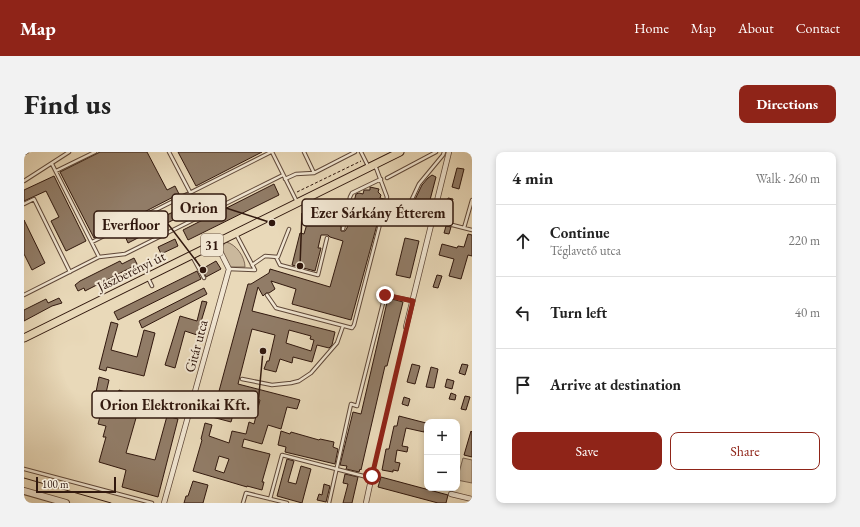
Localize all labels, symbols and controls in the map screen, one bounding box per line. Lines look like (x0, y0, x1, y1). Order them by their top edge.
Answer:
text: Map (20, 16, 56, 41)
text: Home (634, 19, 669, 37)
text: Map (691, 19, 716, 37)
text: About (738, 19, 774, 37)
text: Contact (796, 19, 840, 37)
button: Directions (739, 85, 836, 123)
text: Find us (24, 86, 111, 122)
text: 4 min (512, 167, 553, 189)
text: Walk · 260 m (756, 170, 820, 187)
callout: Orion (172, 194, 226, 221)
text: Orion (180, 198, 219, 217)
callout: Ezer Sárkány Étterem (302, 199, 453, 226)
text: Ezer Sárkány Étterem (310, 203, 446, 222)
callout: Everfloor (94, 211, 168, 238)
text: Everfloor (102, 215, 161, 234)
text: Continue (550, 223, 610, 242)
icon: ahead (512, 230, 534, 252)
text: 220 m (789, 232, 820, 249)
road number: 31 (201, 234, 223, 256)
text: Téglavető utca (550, 242, 621, 259)
street label: Jászberényi út (93, 246, 169, 296)
route end (376, 286, 394, 304)
icon: left (512, 302, 534, 324)
text: Turn left (550, 303, 607, 322)
text: 40 m (795, 304, 820, 321)
street label: Gitár utca (180, 317, 212, 374)
icon: arrive (512, 374, 534, 396)
text: Arrive at destination (550, 375, 681, 394)
callout: Orion Elektronikai Kft. (92, 391, 258, 418)
text: Orion Elektronikai Kft. (100, 395, 250, 414)
map controls (424, 419, 460, 491)
button: + (424, 419, 460, 455)
button: Save (512, 432, 662, 470)
button: Share (670, 432, 820, 470)
button: − (424, 455, 460, 491)
route start (363, 467, 381, 485)
scale bar (36, 475, 116, 494)
text: 100 m (42, 477, 69, 491)

